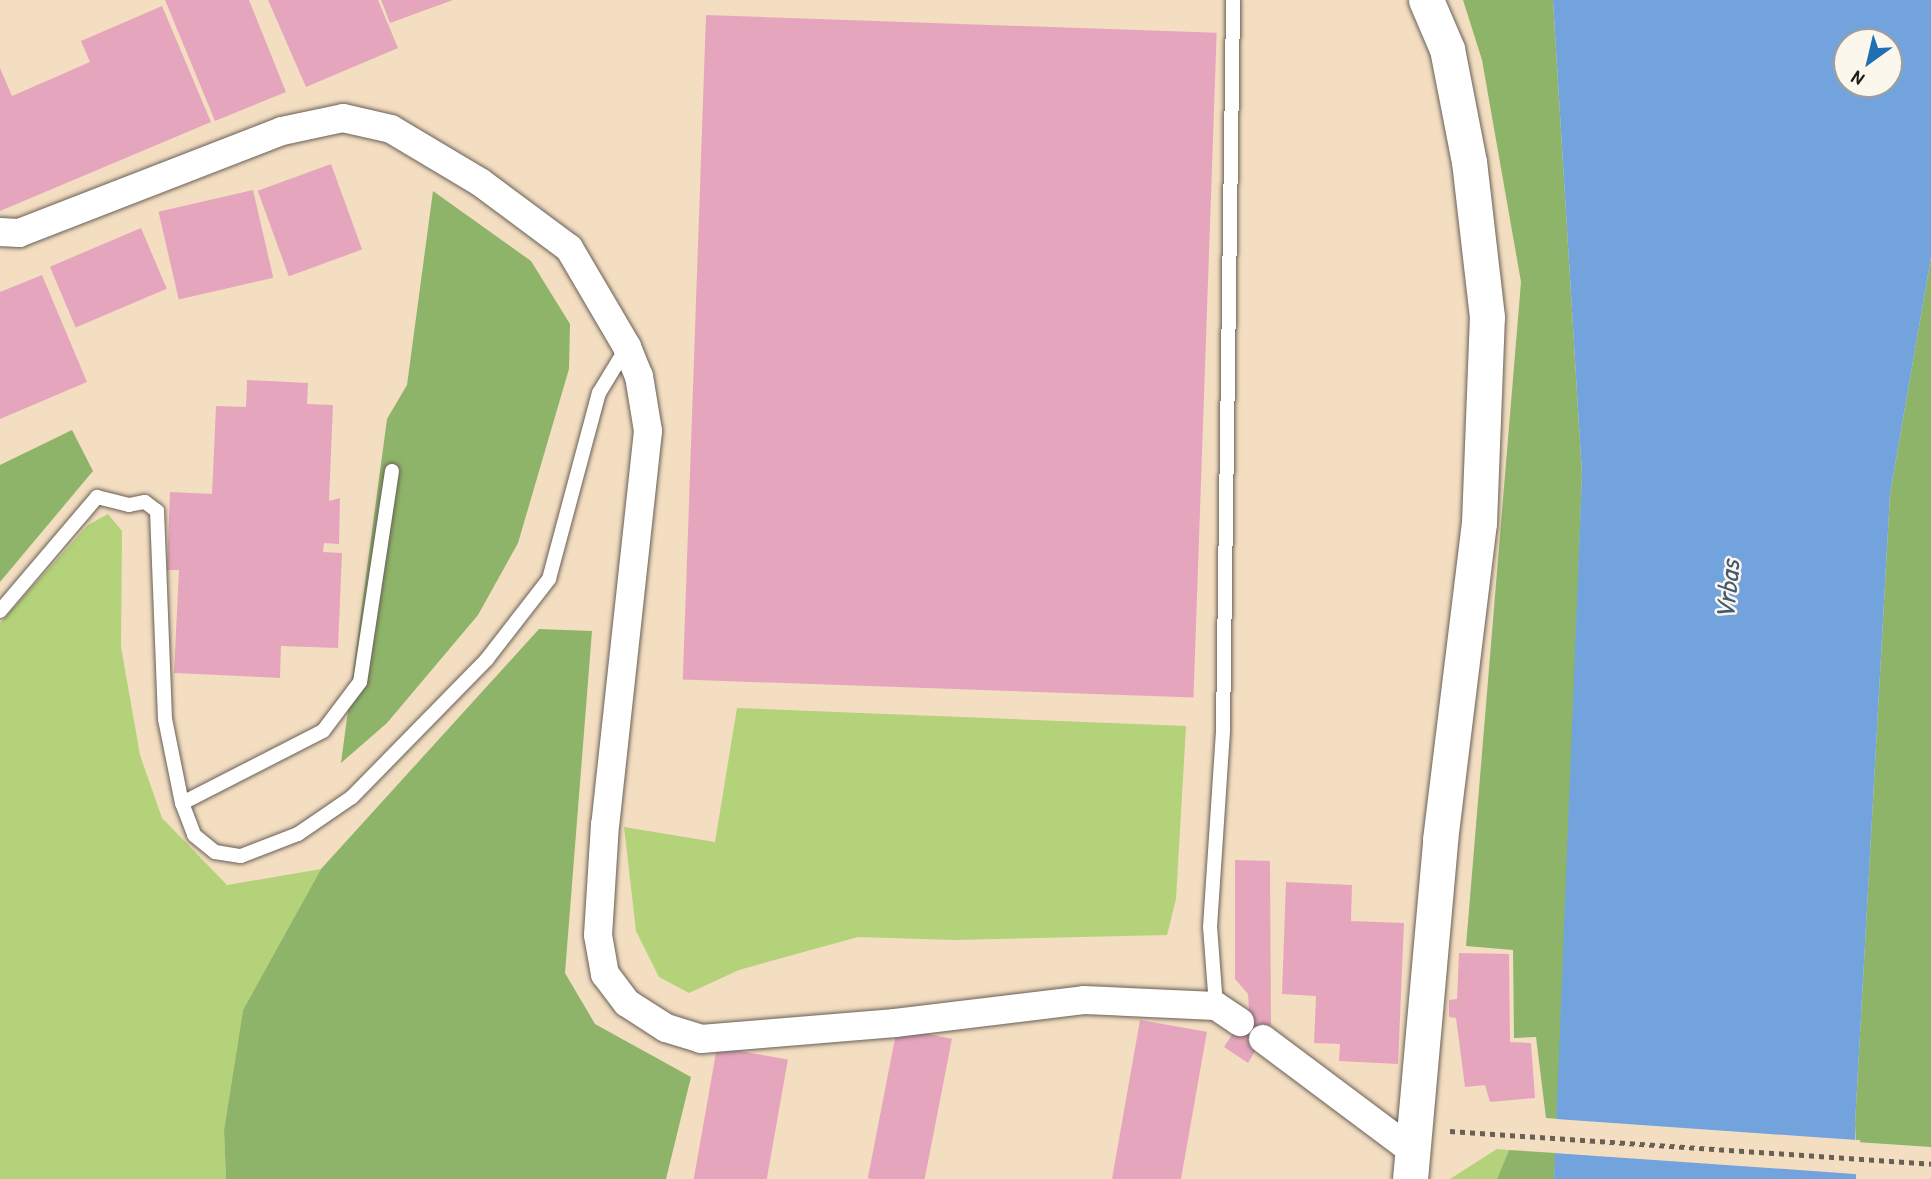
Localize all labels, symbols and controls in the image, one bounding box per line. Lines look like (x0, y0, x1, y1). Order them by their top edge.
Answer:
north arrow (1833, 28, 1903, 98)
text: N (1846, 65, 1869, 92)
water label: Vrbas (1707, 559, 1747, 621)

